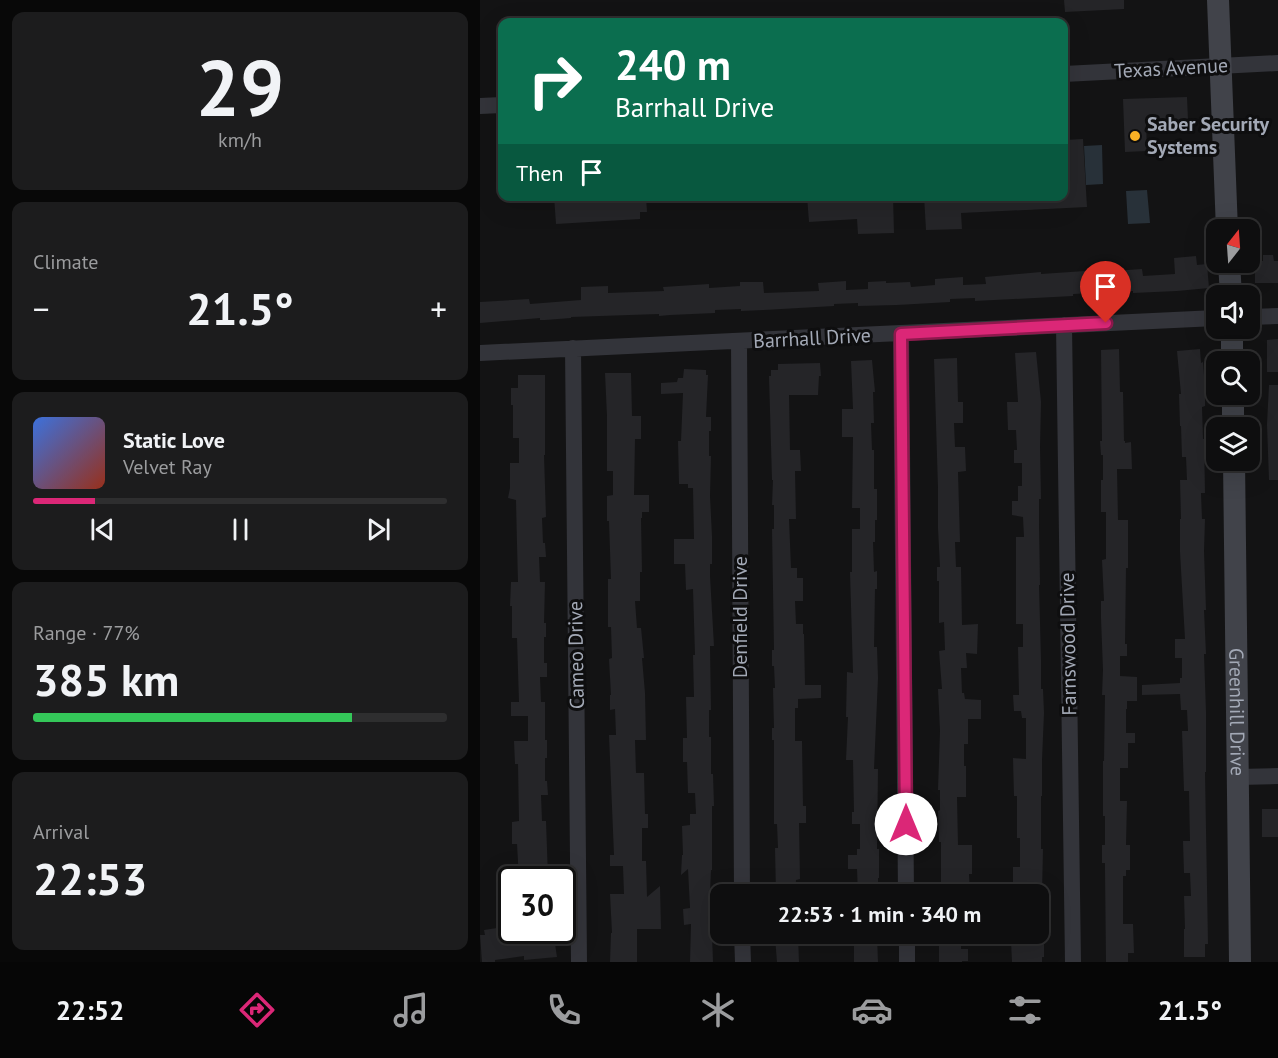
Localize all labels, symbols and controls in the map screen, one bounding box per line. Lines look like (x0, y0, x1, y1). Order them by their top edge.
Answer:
text: 29 (196, 37, 284, 138)
text: 240 m (615, 37, 731, 92)
icon: right (516, 42, 594, 120)
street label: Texas Avenue (1113, 52, 1229, 84)
text: Barrhall Drive (615, 90, 774, 124)
place label: Saber Security Systems (1147, 111, 1269, 160)
text: km/h (218, 127, 262, 153)
marker: Saber Security Systems (1128, 129, 1142, 143)
icon: arrive (575, 156, 608, 189)
text: Then (516, 159, 563, 187)
north arrow (1206, 219, 1260, 273)
map controls (1206, 219, 1260, 471)
text: Climate (33, 249, 99, 275)
pin (1080, 261, 1131, 323)
icon: arrive (1089, 270, 1122, 303)
text: 21.5° (186, 279, 294, 337)
button: sound (1206, 285, 1260, 339)
text: − (33, 287, 50, 330)
text: + (430, 287, 447, 330)
street label: Barrhall Drive (752, 322, 872, 354)
button: search (1206, 351, 1260, 405)
button: layers (1206, 417, 1260, 471)
text: Static Love (123, 426, 225, 454)
text: Velvet Ray (123, 454, 212, 480)
icon: previous (86, 513, 119, 546)
icon: pause (224, 513, 257, 546)
icon: next (362, 513, 395, 546)
street label: Denfield Drive (727, 556, 753, 678)
street label: Farnswood Drive (1054, 572, 1082, 716)
street label: Cameo Drive (562, 601, 590, 709)
text: Range · 77% (33, 620, 140, 646)
street label: Greenhill Drive (1223, 648, 1251, 776)
text: 385 km (33, 650, 179, 708)
position arrow (874, 792, 938, 856)
text: Arrival (33, 819, 89, 845)
text: 22:53 (33, 849, 147, 907)
speed limit sign: 30 (498, 866, 576, 944)
text: 22:53 · 1 min · 340 m (778, 900, 981, 928)
icon: directions (236, 989, 278, 1031)
icon: music (390, 989, 432, 1031)
icon: phone (543, 989, 585, 1031)
icon: climate (697, 989, 739, 1031)
icon: car (851, 989, 893, 1031)
icon: filters (1004, 989, 1046, 1031)
text: 22:52 (56, 993, 124, 1027)
text: 21.5° (1158, 993, 1222, 1027)

